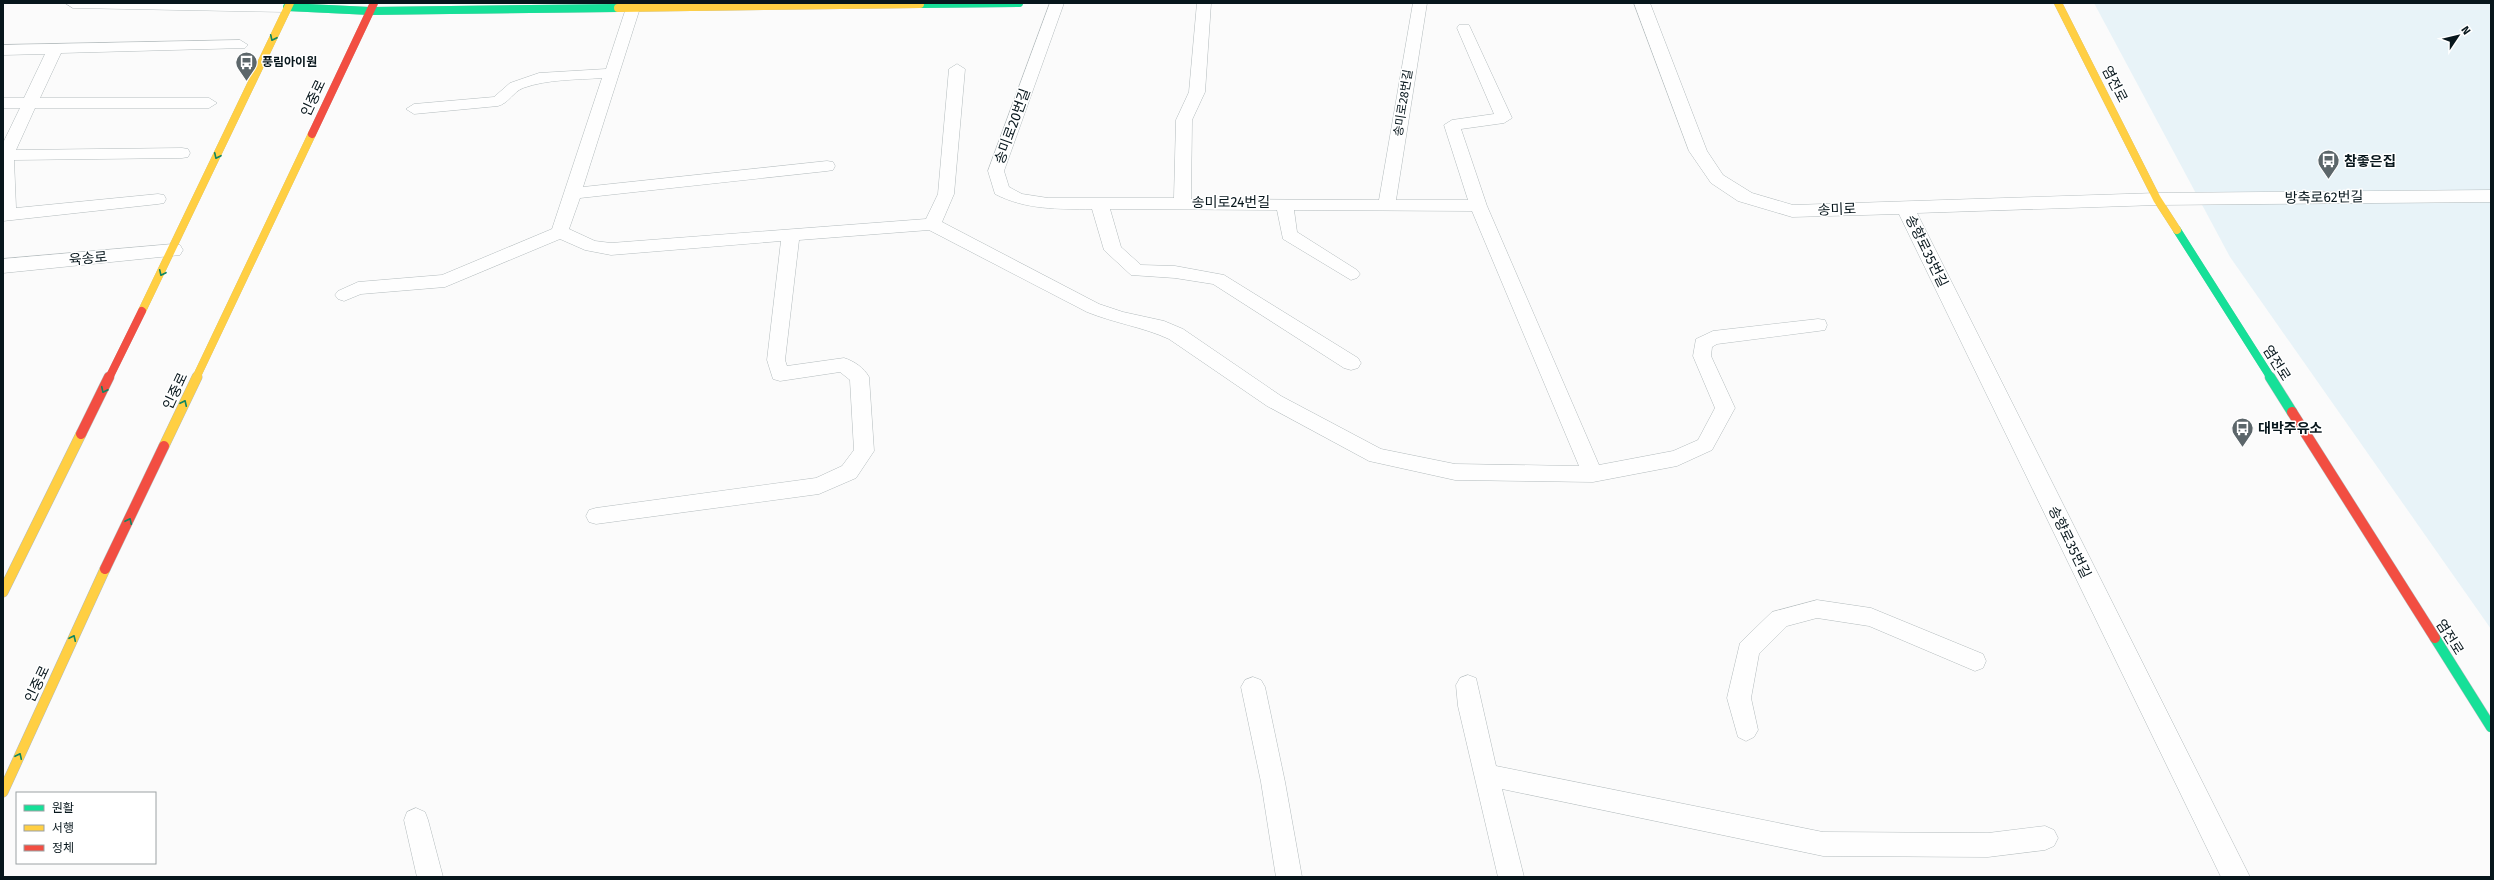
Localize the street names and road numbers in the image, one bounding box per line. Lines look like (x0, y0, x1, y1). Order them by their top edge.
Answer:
street label: 염전로 (2098, 63, 2131, 105)
street label: 송미로28번길 (1391, 68, 1415, 138)
street label: 인중로 (298, 77, 329, 119)
street label: 송미로20번길 (991, 86, 1034, 166)
street label: 방축로62번길 (2285, 188, 2363, 207)
street label: 송미로24번길 (1192, 194, 1270, 211)
street label: 송미로 (1817, 200, 1857, 219)
street label: 송향로35번길 (1902, 212, 1951, 290)
street label: 육송로 (68, 248, 108, 269)
street label: 염전로 (2259, 342, 2294, 384)
street label: 인중로 (160, 370, 191, 412)
street label: 송향로35번길 (2045, 503, 2094, 581)
street label: 염전로 (2432, 616, 2467, 658)
street label: 인중로 (22, 663, 53, 705)

